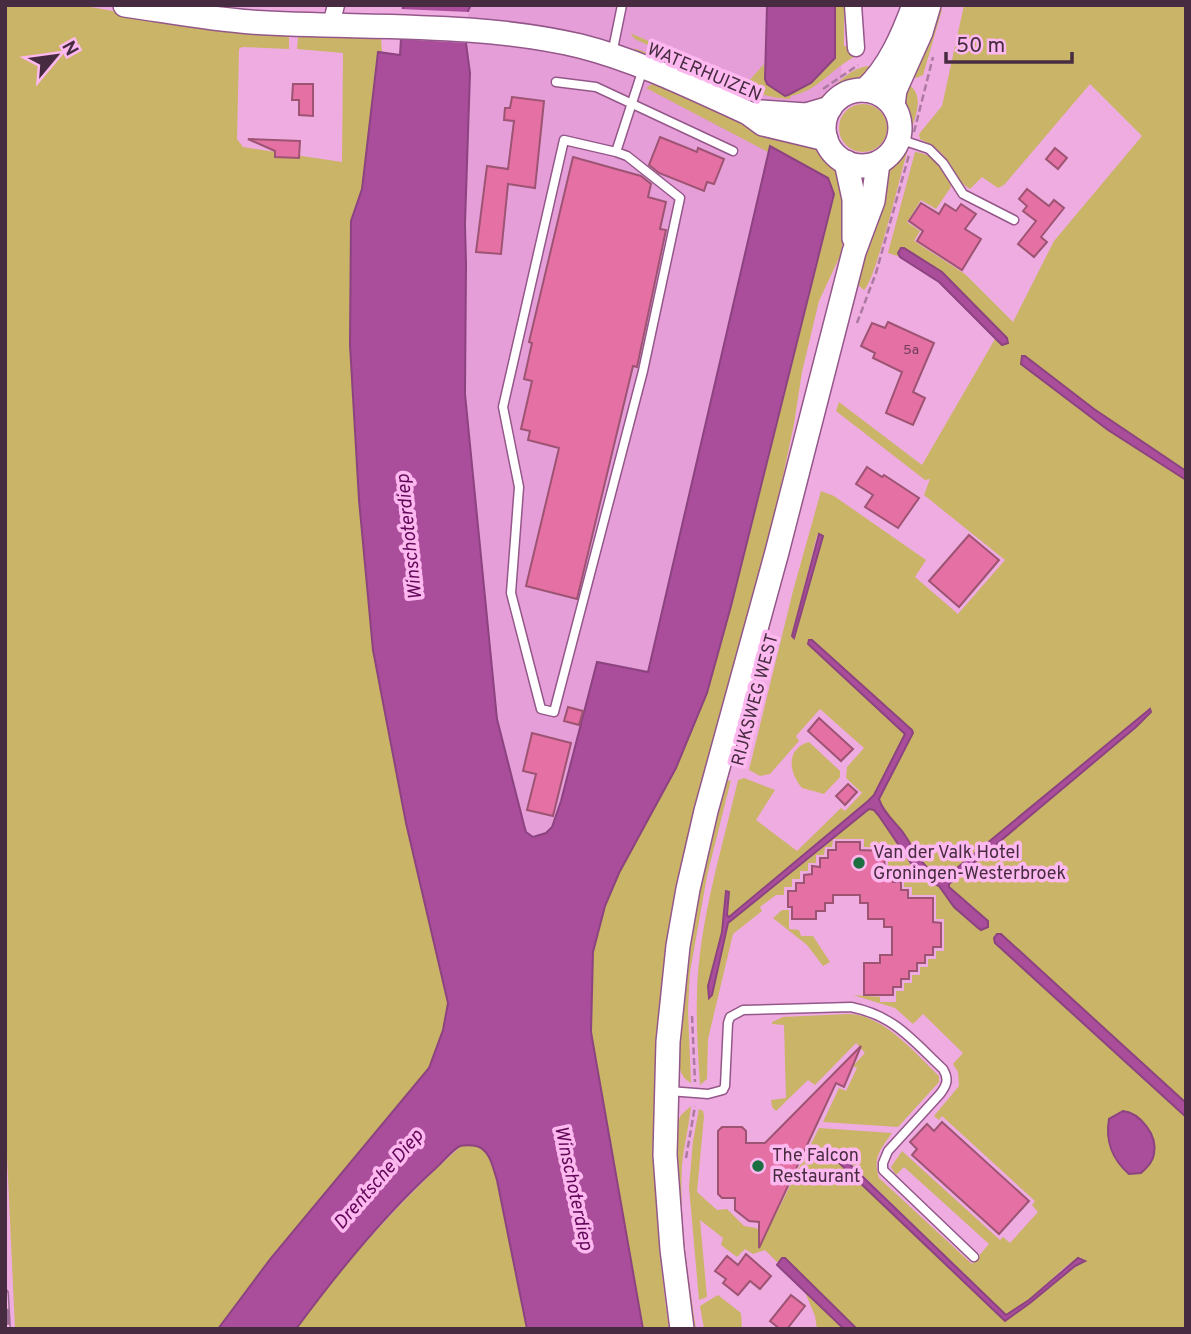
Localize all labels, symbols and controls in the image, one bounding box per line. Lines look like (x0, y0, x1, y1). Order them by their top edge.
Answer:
north arrow (21, 21, 91, 91)
scale bar (946, 21, 1072, 65)
text: 50 m (956, 33, 1005, 60)
text: N (55, 37, 83, 61)
street label: WATERHUIZEN (643, 39, 765, 107)
house number: 5a (903, 342, 919, 359)
water label: Winschoterdiep (391, 472, 429, 601)
street label: RIJKSWEG WEST (727, 631, 785, 769)
place label: Van der Valk Hotel Groningen-Westerbroek (873, 842, 1066, 886)
marker: Van der Valk Hotel Groningen-Westerbroek (851, 855, 867, 871)
water label: Drentsche Diep (329, 1124, 430, 1235)
water label: Winschoterdiep (548, 1124, 598, 1253)
place label: The Falcon Restaurant (772, 1145, 861, 1189)
marker: The Falcon Restaurant (750, 1158, 766, 1174)

